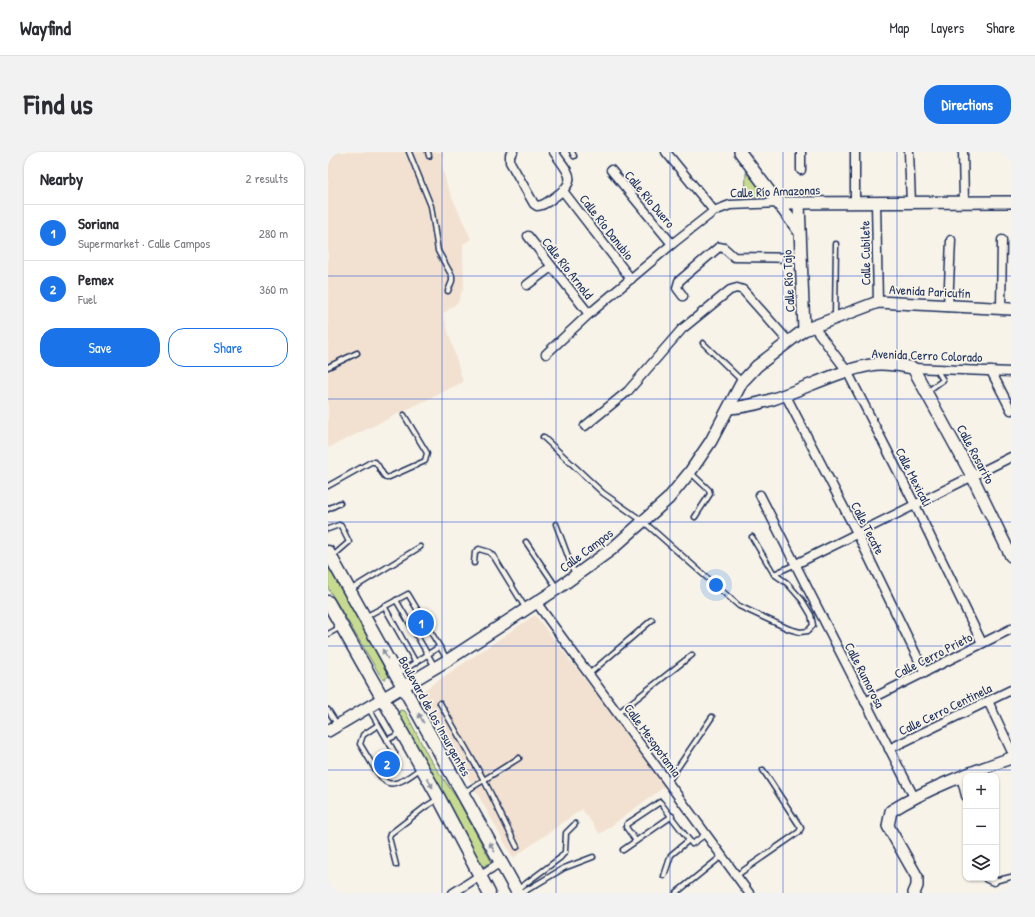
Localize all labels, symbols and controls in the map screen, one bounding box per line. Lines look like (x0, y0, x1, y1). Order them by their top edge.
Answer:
text: Wayfind (20, 15, 71, 41)
text: Map (889, 18, 909, 37)
text: Layers (931, 18, 964, 37)
text: Share (986, 18, 1015, 37)
text: Find us (24, 85, 93, 123)
button: Directions (924, 85, 1011, 124)
street label: Calle Río Duero (621, 166, 679, 232)
text: Nearby (40, 167, 83, 190)
text: 2 results (246, 169, 288, 187)
street label: Calle Río Amazonas (730, 180, 820, 202)
street label: Calle Río Danubio (576, 190, 638, 264)
text: Soriana (78, 213, 119, 234)
street label: Calle Cubilete (855, 220, 875, 286)
text: 1 (51, 224, 55, 242)
text: 280 m (259, 224, 288, 242)
street label: Calle Río Arnold (538, 233, 598, 303)
text: Supermarket · Calle Campos (78, 234, 210, 252)
street label: Calle Río Tajo (777, 249, 799, 313)
text: Pemex (78, 269, 114, 290)
text: 2 (50, 280, 56, 298)
text: 360 m (259, 280, 288, 298)
street label: Avenida Paricutín (889, 280, 971, 302)
text: Fuel (78, 290, 97, 308)
button: Save (40, 328, 160, 367)
button: Share (168, 328, 288, 367)
street label: Avenida Cerro Colorado (871, 344, 983, 366)
street label: Calle Rosarito (953, 421, 999, 487)
street label: Calle Mexicali (891, 444, 937, 510)
street label: Calle Tecate (847, 499, 889, 557)
street label: Calle Campos (555, 524, 617, 576)
your location (706, 575, 726, 595)
pin: 1 (408, 608, 434, 638)
street label: Calle Cerro Prieto (891, 628, 975, 682)
street label: Calle Rumorosa (841, 639, 889, 711)
one-way arrow (382, 648, 388, 660)
street label: Boulevard de los Insurgentes (395, 653, 475, 779)
street label: Calle Cerro Centinela (895, 679, 995, 739)
street label: Calle Mesopotamia (620, 700, 686, 780)
one-way arrow (417, 712, 424, 724)
pin: 2 (374, 749, 400, 779)
map controls (963, 773, 999, 881)
button: + (963, 773, 999, 809)
one-way arrow (426, 777, 433, 789)
button: − (963, 809, 999, 845)
one-way arrow (489, 841, 496, 853)
button: layers (963, 845, 999, 881)

